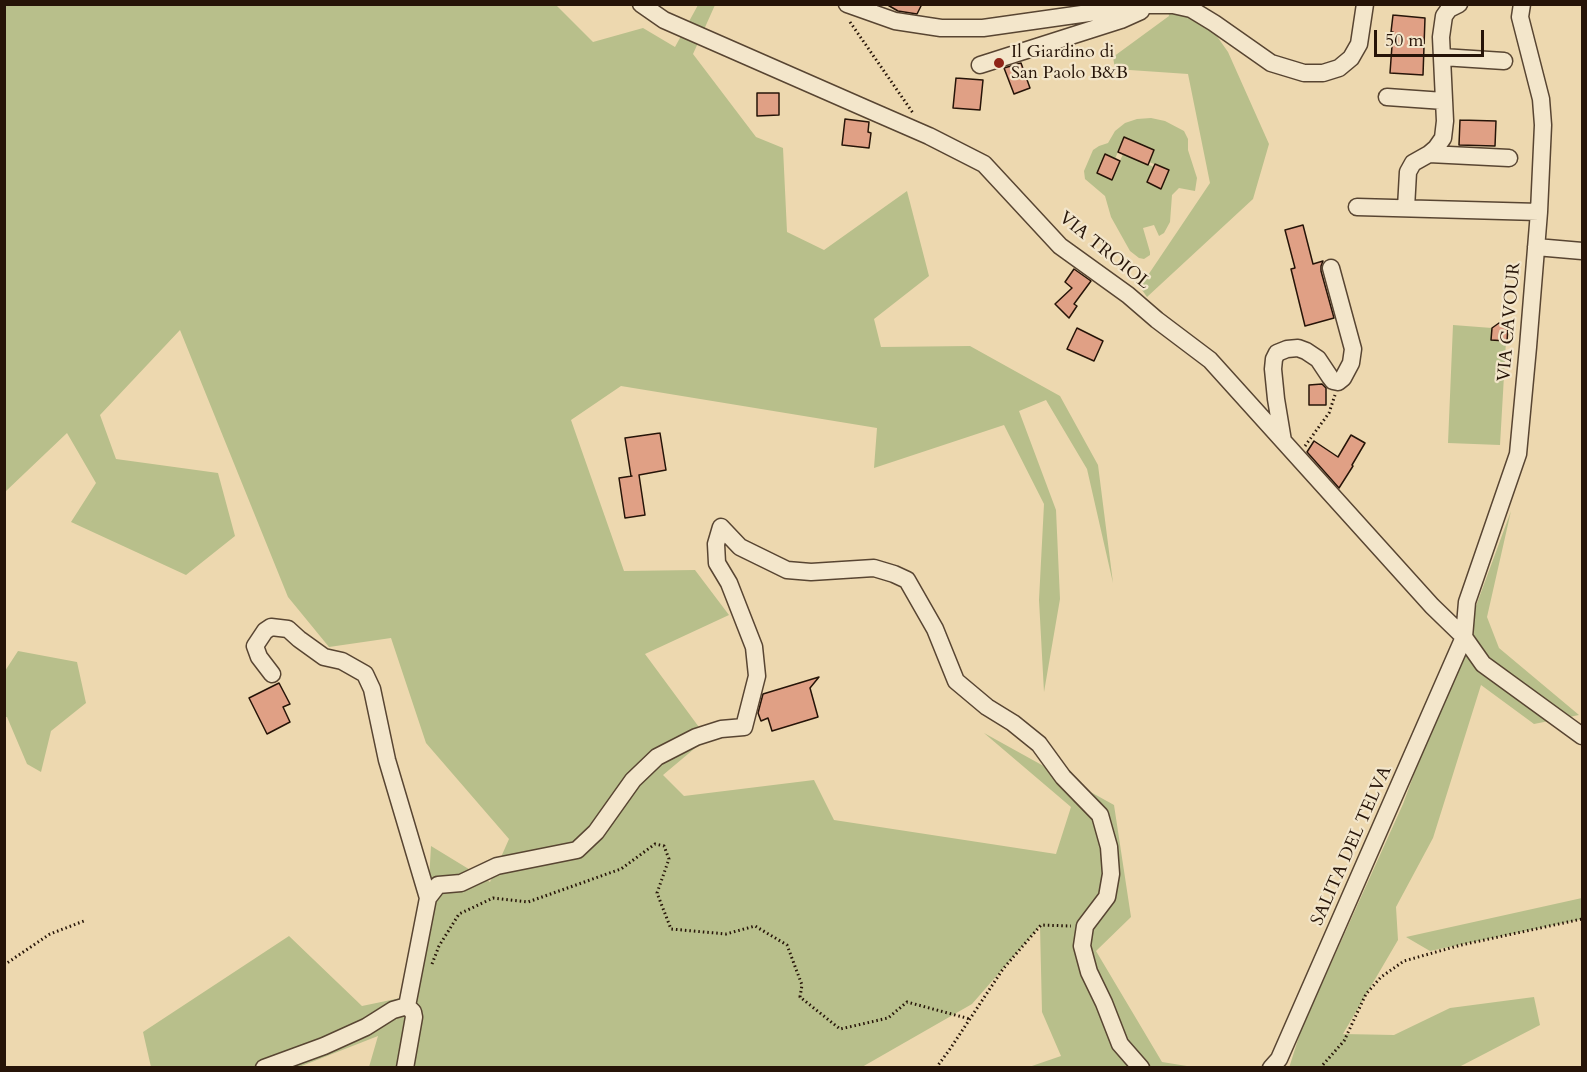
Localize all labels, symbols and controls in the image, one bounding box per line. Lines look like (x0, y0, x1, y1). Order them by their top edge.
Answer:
scale bar (1377, 18, 1486, 56)
text: 50 m (1385, 28, 1424, 53)
place label: Il Giardino di San Paolo B&B (1011, 42, 1128, 84)
marker: Il Giardino di San Paolo B&B (992, 56, 1006, 70)
street label: VIA TROIOL (1054, 208, 1154, 294)
street label: VIA CAVOUR (1494, 262, 1526, 382)
street label: SALITA DEL TELVA (1307, 763, 1397, 929)

